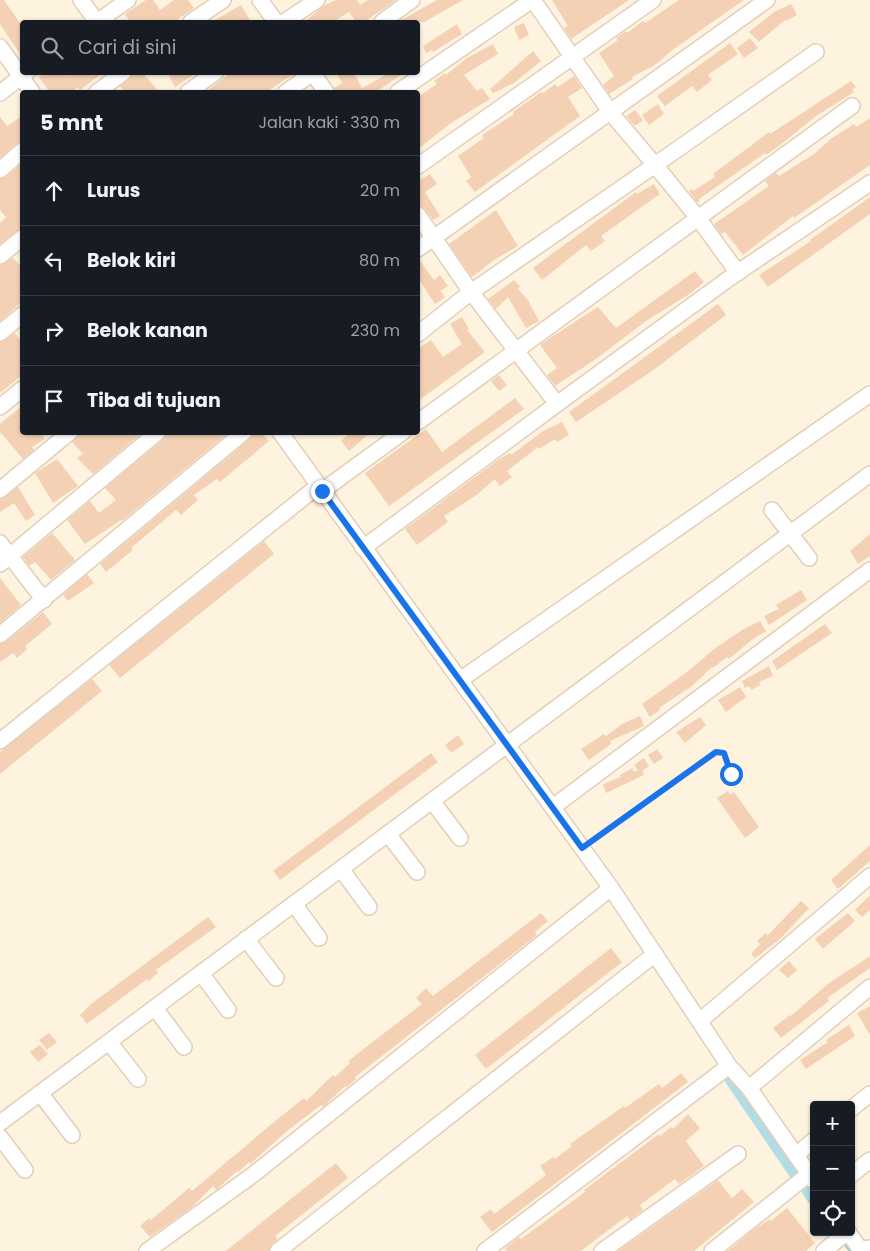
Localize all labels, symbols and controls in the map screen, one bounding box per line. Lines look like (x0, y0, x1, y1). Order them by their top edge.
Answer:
search box (20, 20, 420, 75)
icon: search (38, 34, 66, 62)
text: Cari di sini (78, 34, 176, 61)
text: 5 mnt (40, 108, 103, 137)
text: Jalan kaki · 330 m (259, 111, 400, 134)
icon: ahead (40, 177, 68, 205)
text: Lurus (87, 177, 140, 204)
text: 20 m (360, 179, 400, 202)
icon: left (40, 247, 68, 275)
text: Belok kiri (87, 247, 176, 274)
text: 80 m (359, 249, 400, 272)
icon: right (40, 317, 68, 345)
text: Belok kanan (87, 317, 208, 344)
text: 230 m (351, 319, 400, 342)
icon: arrive (40, 387, 68, 415)
text: Tiba di tujuan (87, 387, 221, 414)
route end (311, 480, 334, 503)
route start (720, 763, 743, 786)
map controls (810, 1101, 855, 1236)
button: + (810, 1101, 855, 1146)
button: − (810, 1146, 855, 1191)
button: locate (810, 1191, 855, 1236)

